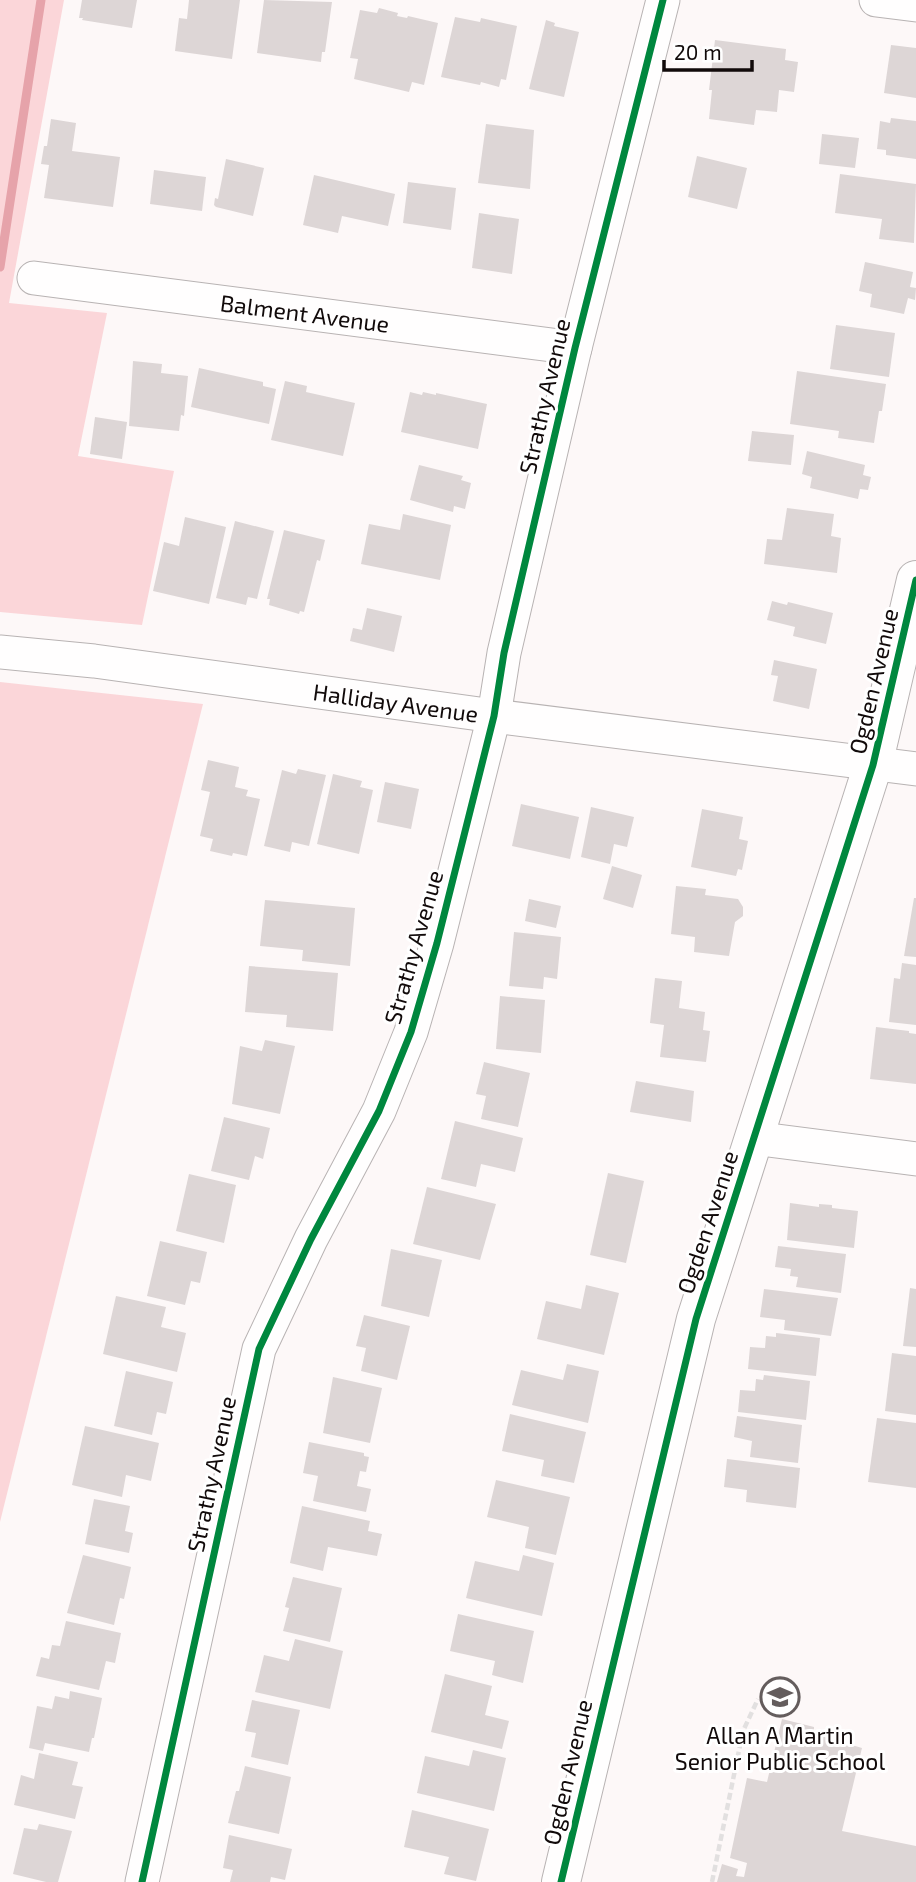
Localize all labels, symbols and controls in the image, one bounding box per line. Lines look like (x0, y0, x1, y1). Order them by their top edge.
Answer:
scale bar (664, 28, 752, 72)
text: 20 m (674, 39, 722, 64)
street label: Balment Avenue (219, 288, 391, 338)
street label: Strathy Avenue (512, 315, 576, 477)
street label: Ogden Avenue (843, 605, 903, 757)
street label: Halliday Avenue (311, 677, 480, 728)
street label: Strathy Avenue (378, 867, 448, 1027)
street label: Ogden Avenue (671, 1147, 743, 1297)
street label: Strathy Avenue (181, 1393, 241, 1555)
school or university icon: Allan A Martin Senior Public School (759, 1676, 801, 1718)
street label: Ogden Avenue (537, 1696, 597, 1848)
place label: Allan A Martin Senior Public School (675, 1721, 885, 1775)

